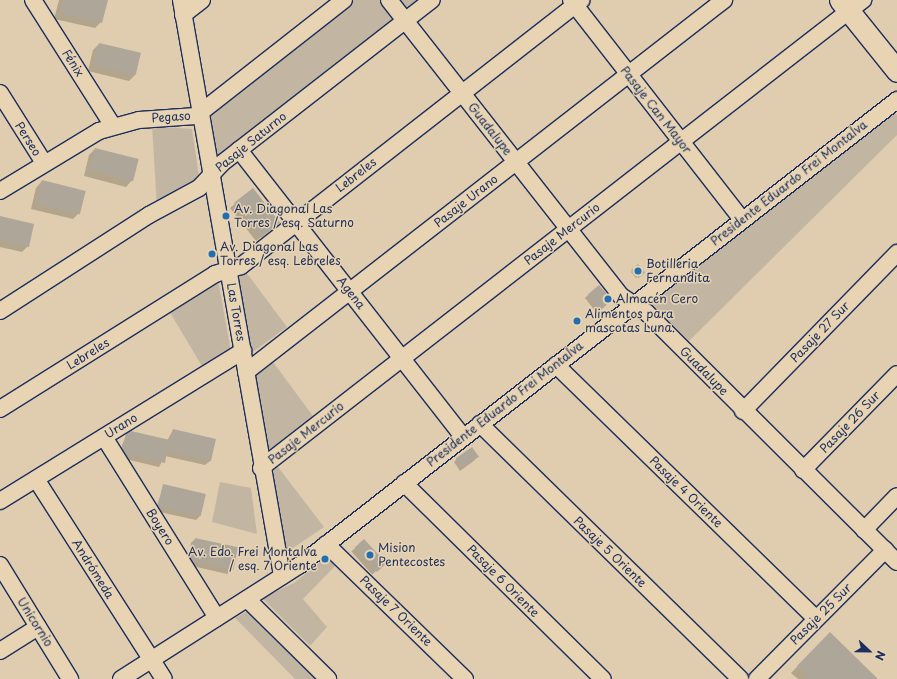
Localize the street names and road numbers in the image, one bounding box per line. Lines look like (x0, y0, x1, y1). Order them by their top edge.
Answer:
street label: Fénix (59, 47, 87, 79)
street label: Pasaje Can Mayor (617, 64, 695, 156)
street label: Guadalupe (465, 100, 515, 158)
street label: Pegaso (151, 108, 191, 126)
street label: Pasaje Saturno (212, 109, 290, 175)
street label: Presidente Eduardo Frei Montalva (708, 117, 870, 249)
street label: Perseo (12, 119, 44, 159)
street label: Lebreles (333, 155, 379, 195)
street label: Pasaje Urano (431, 172, 501, 230)
street label: Pasaje Mercurio (521, 200, 603, 268)
street label: Agena (334, 274, 368, 312)
street label: Las Torres (224, 281, 248, 343)
street label: Pasaje 27 Sur (787, 298, 853, 366)
street label: Lebreles (64, 335, 112, 373)
street label: Presidente Eduardo Frei Montalva (424, 338, 586, 470)
street label: Guadalupe (677, 344, 731, 398)
street label: Pasaje 26 Sur (817, 388, 883, 456)
street label: Pasaje Mercurio (265, 399, 347, 467)
street label: Urano (102, 410, 140, 442)
street label: Pasaje 4 Oriente (647, 454, 725, 530)
street label: Boyero (143, 506, 177, 548)
street label: Pasaje 5 Oriente (571, 514, 649, 590)
street label: Andrómeda (69, 536, 117, 602)
street label: Pasaje 6 Oriente (464, 542, 542, 620)
street label: Pasaje 7 Oriente (357, 573, 435, 649)
street label: Pasaje 25 Sur (787, 580, 855, 648)
street label: Unicornio (14, 595, 56, 649)

